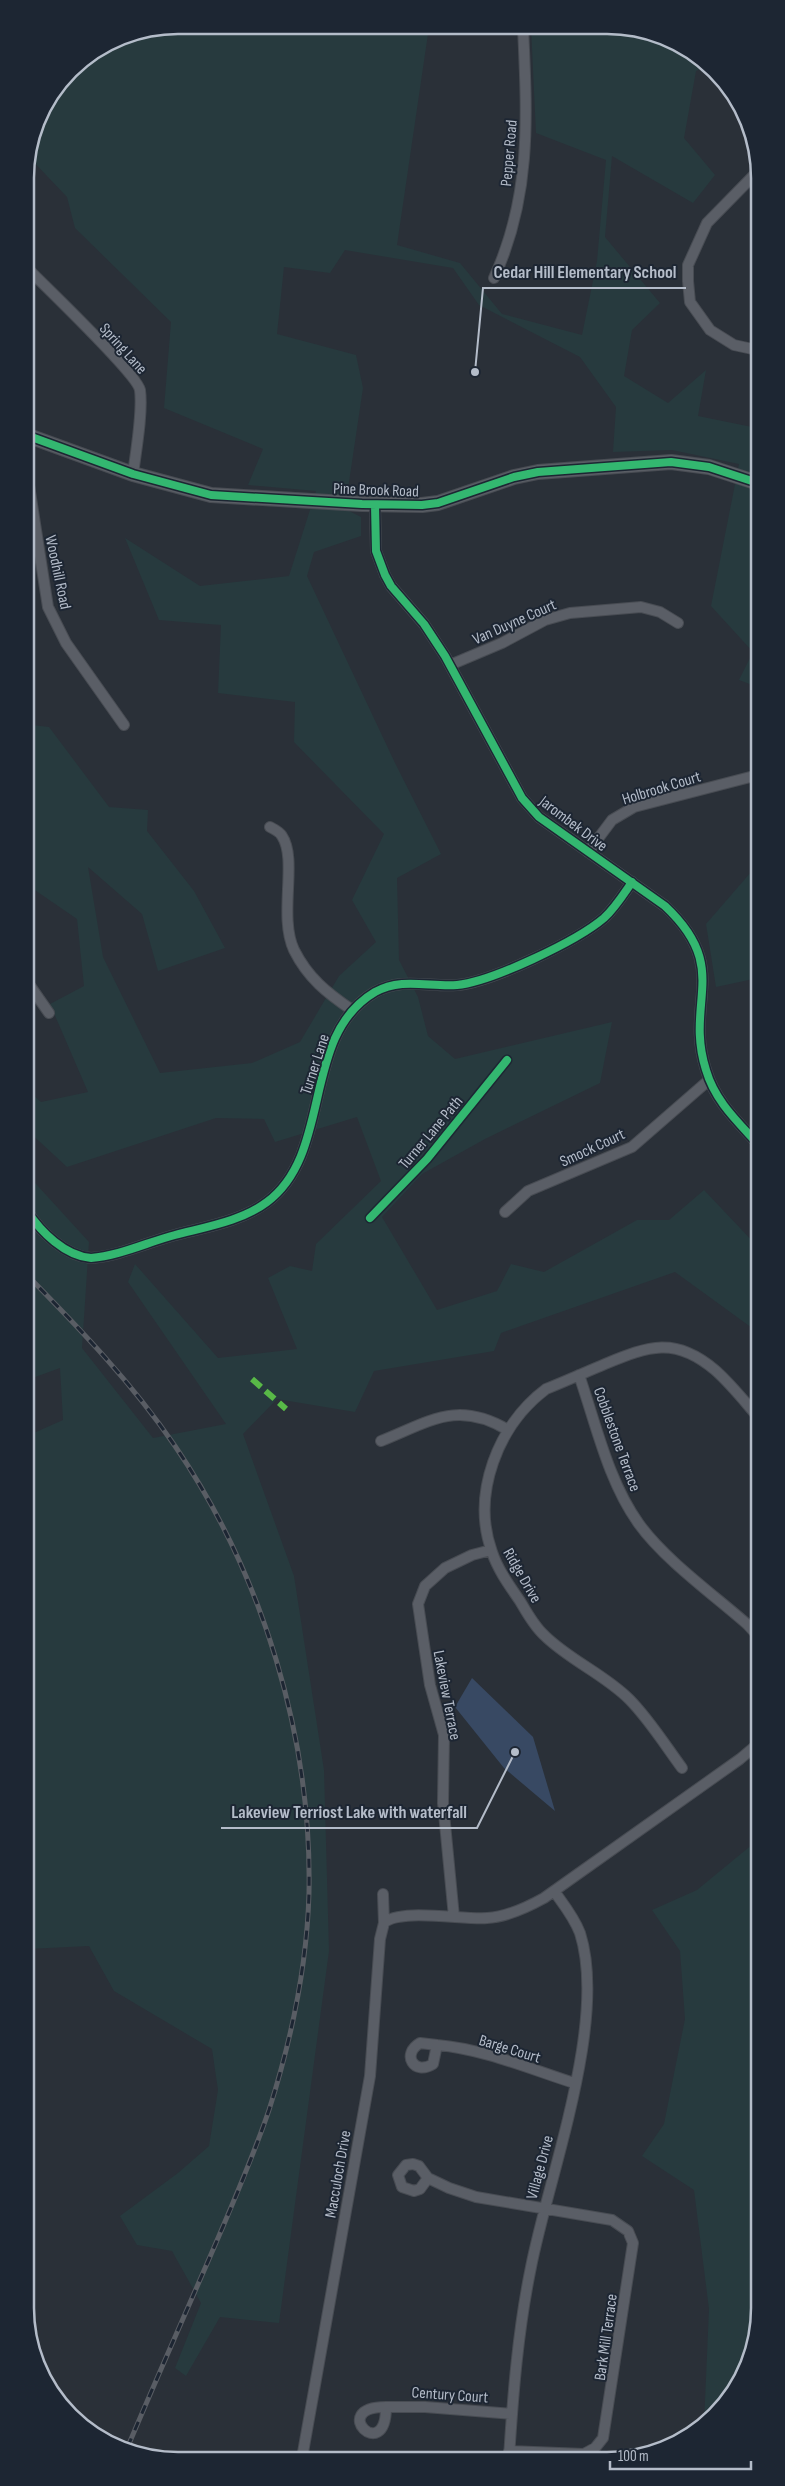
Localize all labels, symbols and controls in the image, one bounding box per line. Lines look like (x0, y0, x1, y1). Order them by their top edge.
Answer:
street label: Pepper Road (497, 119, 522, 187)
callout: Cedar Hill Elementary School (483, 255, 686, 288)
text: Cedar Hill Elementary School (493, 262, 677, 283)
street label: Spring Lane (95, 320, 151, 378)
street label: Pine Brook Road (333, 480, 419, 501)
street label: Woodhill Road (40, 534, 75, 611)
street label: Van Duyne Court (470, 595, 559, 649)
street label: Holbrook Court (620, 767, 703, 809)
street label: Jarombek Drive (534, 792, 611, 856)
street label: Turner Lane (297, 1032, 334, 1097)
street label: Turner Lane Path (395, 1093, 467, 1173)
street label: Smock Court (557, 1125, 628, 1172)
street label: Cobblestone Terrace (589, 1385, 644, 1494)
street label: Ridge Drive (498, 1545, 545, 1607)
street label: Lakeview Terrace (429, 1649, 465, 1742)
callout: Lakeview Terriost Lake with waterfall (221, 1795, 477, 1828)
text: Lakeview Terriost Lake with waterfall (231, 1802, 467, 1823)
street label: Barge Court (476, 2031, 543, 2068)
street label: Macculoch Drive (321, 2129, 356, 2219)
street label: Village Drive (523, 2133, 558, 2201)
street label: Bark Mill Terrace (591, 2293, 622, 2382)
street label: Century Court (411, 2383, 489, 2408)
scale bar (610, 2438, 751, 2470)
text: 100 m (618, 2447, 649, 2466)

